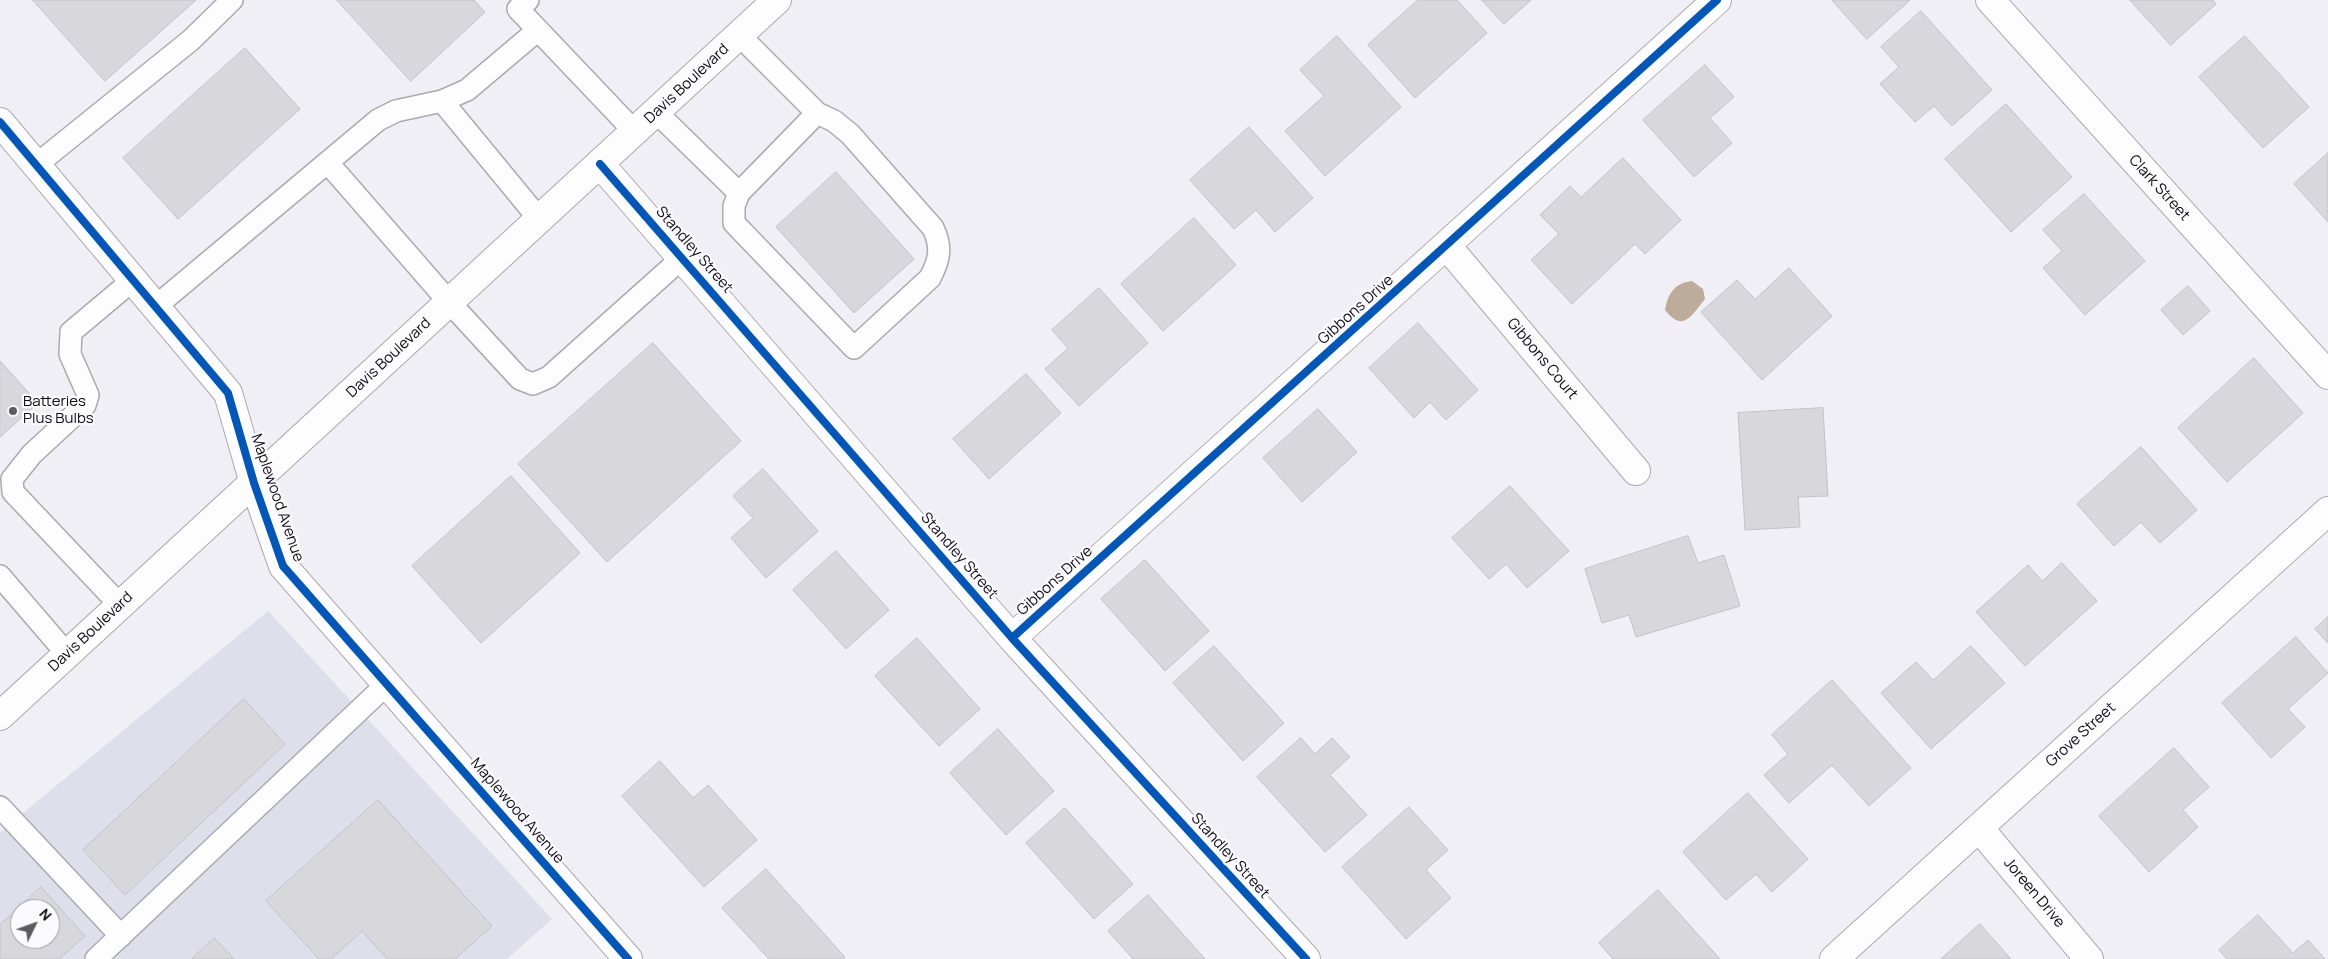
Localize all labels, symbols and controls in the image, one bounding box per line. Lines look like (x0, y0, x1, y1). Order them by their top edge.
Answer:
street label: Davis Boulevard (641, 40, 733, 128)
street label: Clark Street (2125, 151, 2193, 225)
street label: Standley Street (652, 203, 736, 297)
street label: Gibbons Drive (1314, 271, 1398, 349)
street label: Davis Boulevard (343, 314, 435, 402)
street label: Gibbons Court (1503, 315, 1581, 403)
place label: Batteries Plus Bulbs (23, 393, 94, 428)
marker: Batteries Plus Bulbs (7, 405, 19, 417)
street label: Maplewood Avenue (247, 432, 307, 564)
street label: Standley Street (917, 509, 1001, 603)
street label: Gibbons Drive (1013, 542, 1097, 620)
street label: Davis Boulevard (45, 588, 137, 676)
street label: Grove Street (2042, 699, 2120, 771)
street label: Maplewood Avenue (466, 755, 568, 867)
street label: Standley Street (1187, 810, 1273, 902)
street label: Joreen Drive (2000, 855, 2068, 931)
north arrow (10, 899, 60, 949)
text: N (35, 904, 56, 924)

